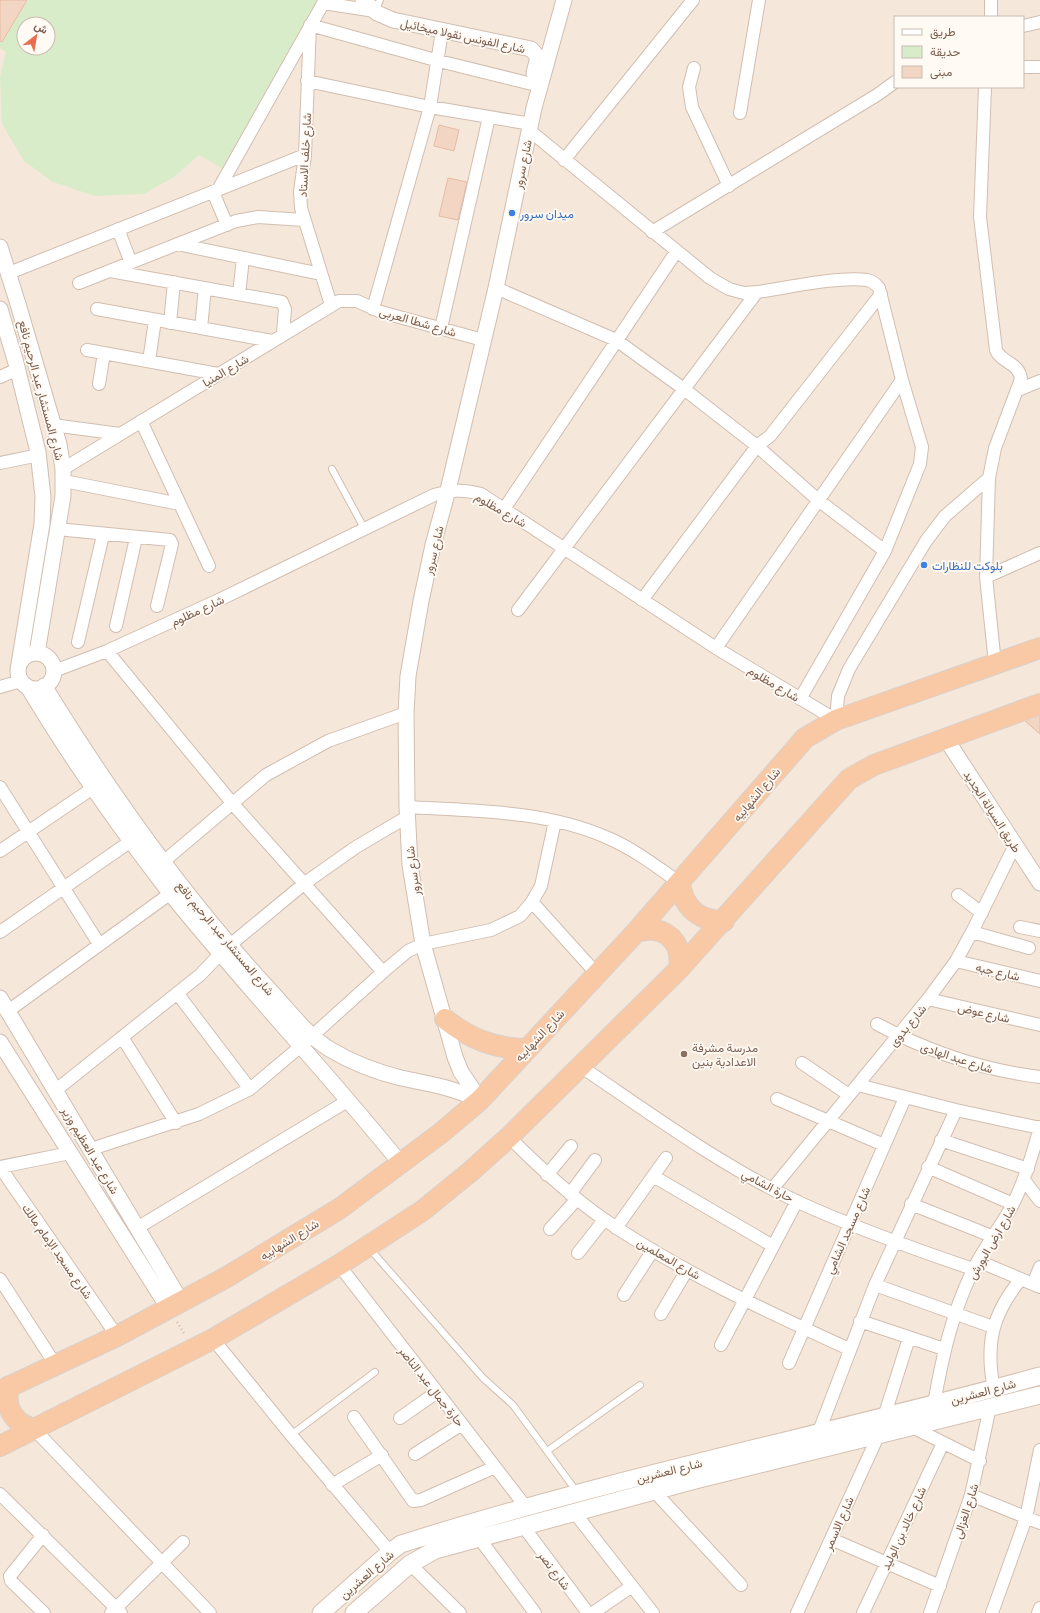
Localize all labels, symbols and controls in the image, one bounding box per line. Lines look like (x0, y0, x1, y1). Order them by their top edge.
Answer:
street label: شارع الفونس نقولا ميخائيل (399, 15, 527, 58)
north arrow (16, 16, 56, 56)
legend (894, 16, 1024, 88)
text: ش (32, 18, 50, 37)
text: طريق (930, 24, 956, 40)
text: حديقة (930, 44, 960, 59)
text: مبنى (930, 64, 952, 80)
street label: شارع خلف الاستاد (295, 112, 316, 198)
street label: شارع سرور (510, 138, 537, 191)
place label: ميدان سرور (519, 206, 574, 222)
marker: ميدان سرور (507, 208, 517, 218)
street label: شارع شطا العربى (377, 303, 458, 342)
street label: شارع المستشار عبد الرحيم نافع (14, 318, 67, 462)
street label: شارع المنيا (199, 351, 252, 392)
street label: شارع مظلوم (471, 489, 529, 532)
street label: شارع سرور (420, 524, 449, 578)
place label: بلوكت للنظارات (932, 558, 1003, 574)
marker: بلوكت للنظارات (919, 560, 929, 570)
street label: شارع مظلوم (168, 592, 227, 631)
street label: شارع مظلوم (744, 662, 802, 706)
street label: شارع الشهابيه (729, 764, 785, 826)
street label: طريق السيالة الجديد (960, 767, 1025, 856)
street label: شارع سرور (402, 845, 425, 898)
street label: شارع المستشار عبد الرحيم نافع (172, 878, 278, 1000)
street label: شارع جبه (974, 959, 1021, 986)
street label: شارع عوض (956, 999, 1011, 1028)
street label: شارع بدوى (885, 1001, 931, 1051)
street label: شارع الشهابيه (511, 1006, 569, 1066)
street label: شارع عبد الهادى (918, 1039, 995, 1078)
place label: مدرسة مشرفة الاعدادية بنين (692, 1040, 758, 1070)
marker: مدرسة مشرفة الاعدادية بنين (679, 1049, 689, 1059)
street label: شارع عبد العظيم وزير (56, 1103, 123, 1198)
street label: حارة الشامي (738, 1166, 796, 1208)
street label: شارع مسجد الشامي (821, 1184, 876, 1277)
street label: شارع مسجد الإمام مالك (18, 1201, 96, 1303)
street label: شارع ارض البورش (964, 1203, 1020, 1283)
street label: شارع الشهابيه (257, 1216, 322, 1265)
street label: شارع المعلمين (633, 1234, 703, 1284)
street label: حارة جمال عبد الناصر (394, 1342, 468, 1430)
street label: شارع العشرين (949, 1376, 1018, 1409)
street label: شارع العشرين (635, 1455, 704, 1488)
street label: شارع الغزالى (949, 1482, 983, 1541)
street label: شارع خالد بن الوليد (878, 1484, 931, 1573)
street label: شارع الاسمر (820, 1494, 859, 1554)
street label: شارع العشرين (336, 1547, 398, 1604)
street label: شارع نصر (533, 1547, 574, 1594)

